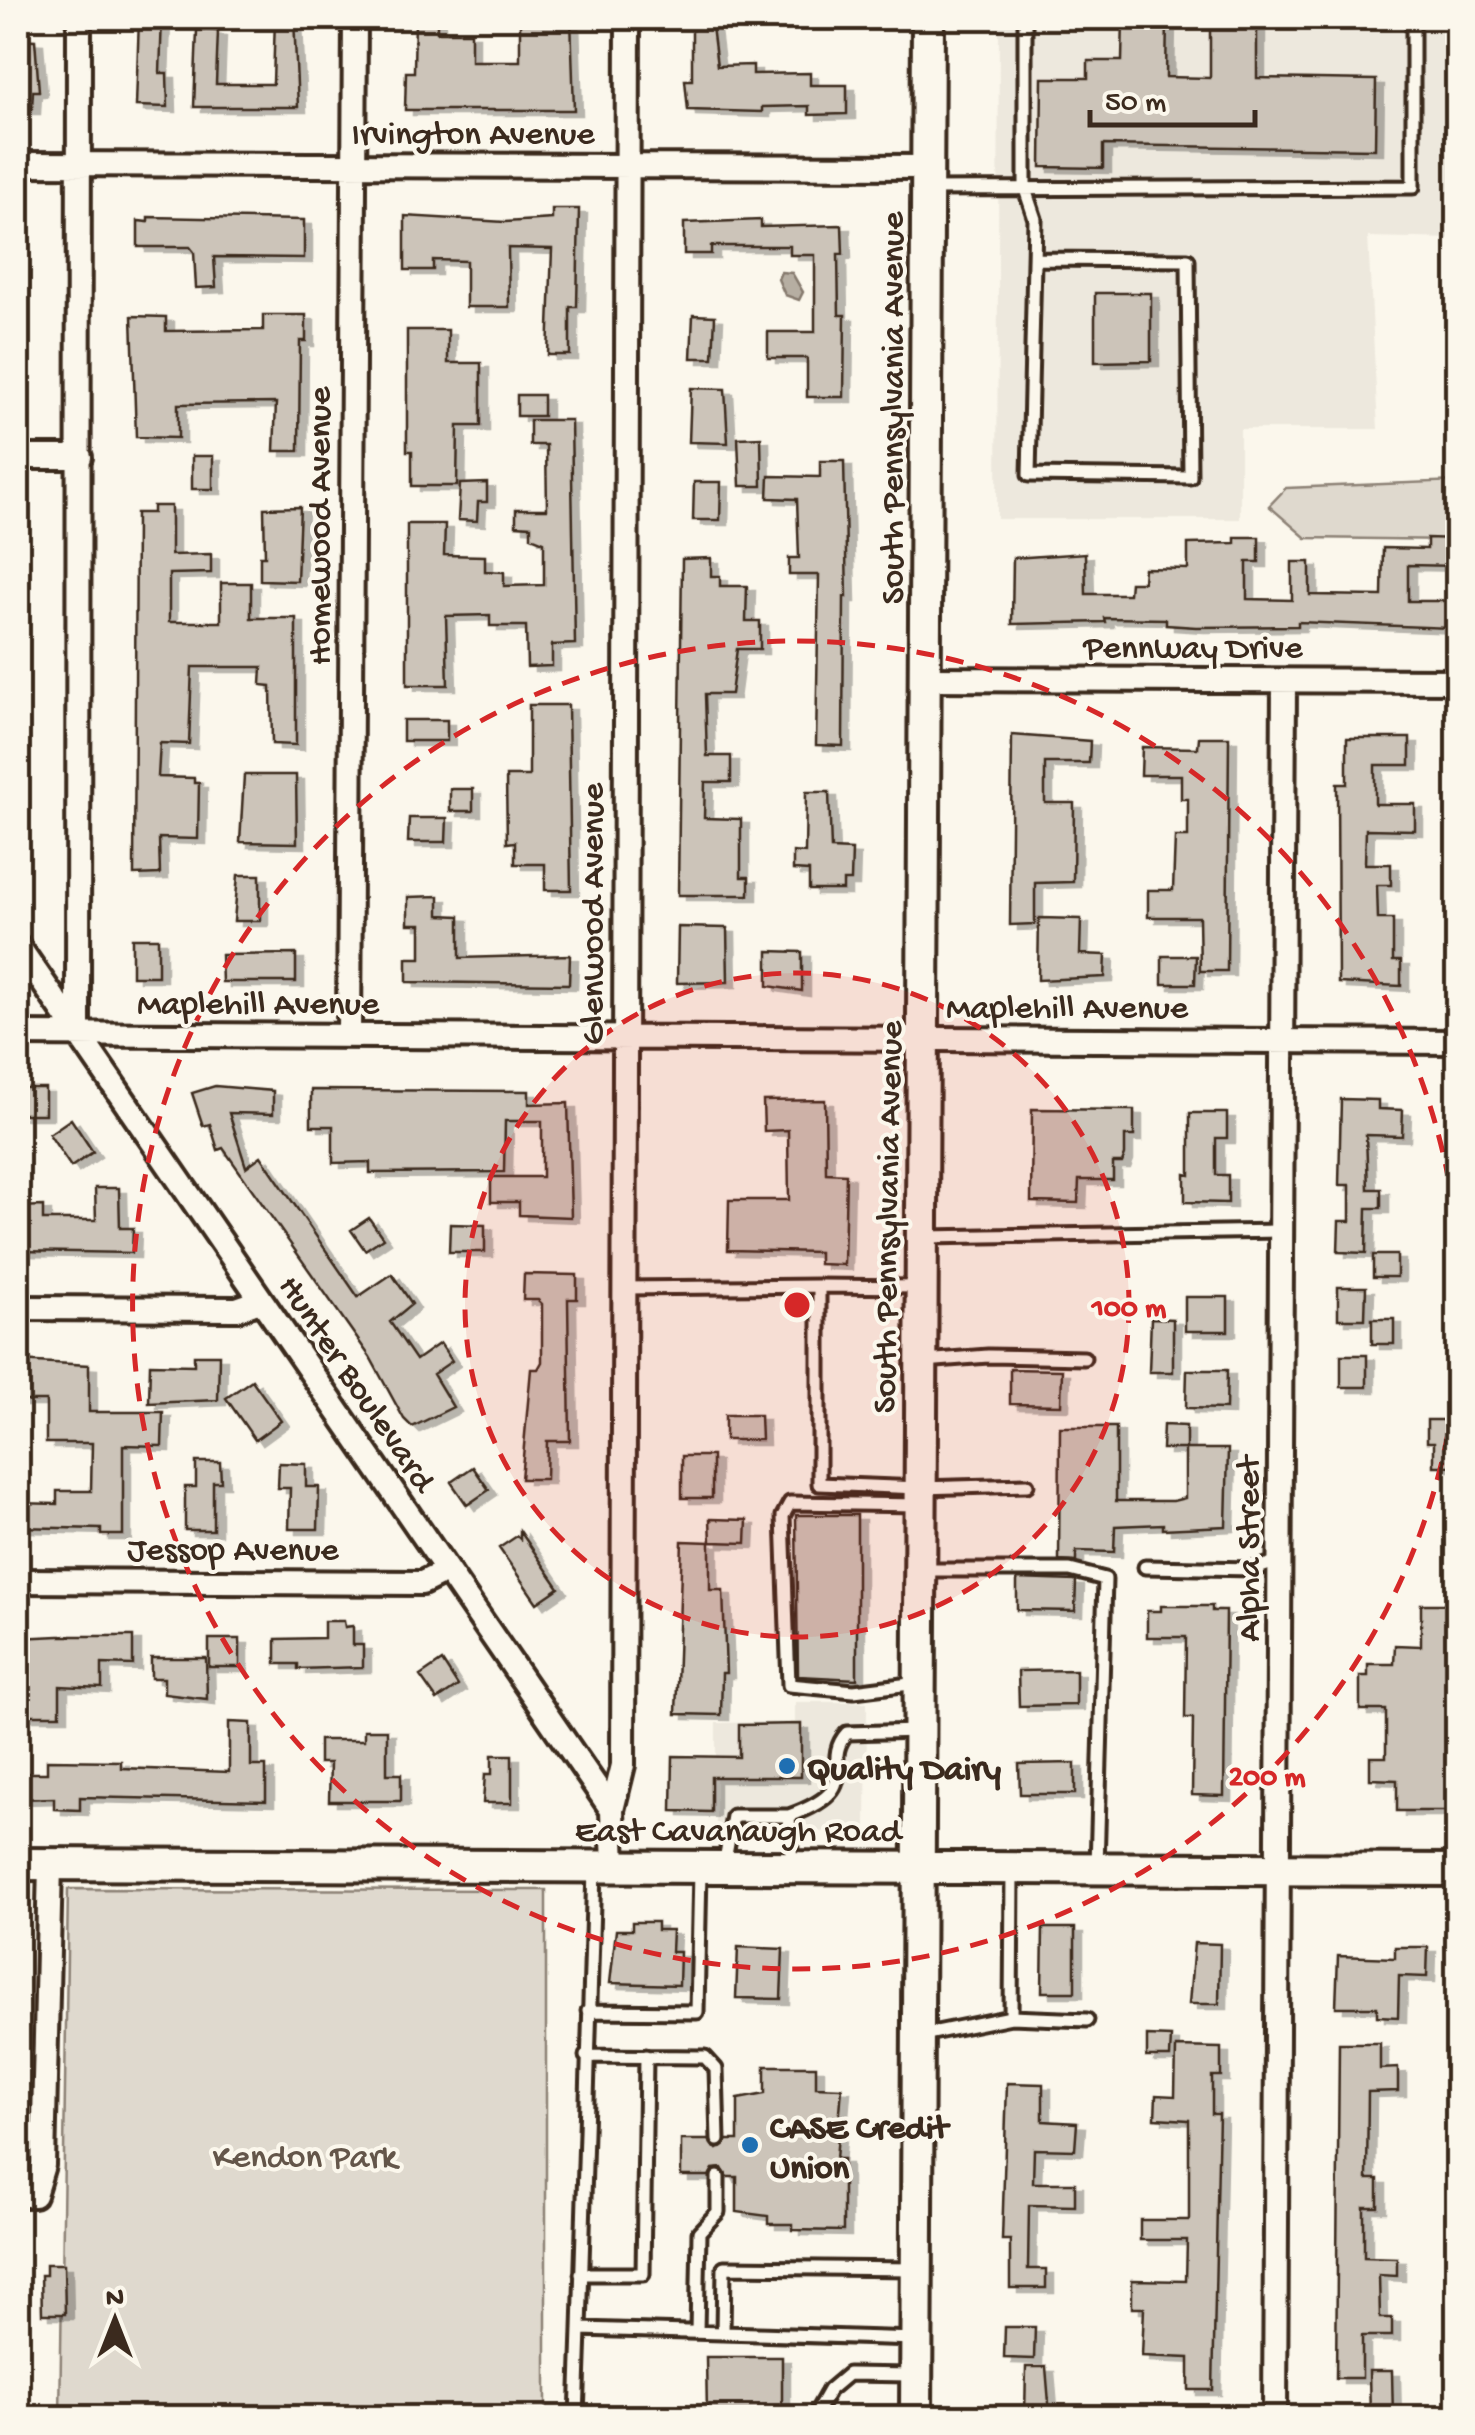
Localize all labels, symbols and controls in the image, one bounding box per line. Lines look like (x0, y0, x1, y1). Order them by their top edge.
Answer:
scale bar (1090, 65, 1255, 127)
text: 50 m (1105, 87, 1166, 122)
street label: Irvington Avenue (352, 116, 595, 157)
street label: South Pennsylvania Avenue (875, 211, 916, 604)
street label: Homewood Avenue (302, 386, 343, 665)
street label: Pennway Drive (1083, 630, 1303, 671)
street label: Glenwood Avenue (575, 782, 616, 1045)
street label: Maplehill Avenue (137, 986, 380, 1027)
street label: Maplehill Avenue (946, 990, 1189, 1031)
street label: South Pennsylvania Avenue (867, 1019, 914, 1414)
street label: Hunter Boulevard (267, 1269, 443, 1503)
centre of rings (779, 1287, 815, 1323)
text: 100 m (1091, 1293, 1167, 1328)
street label: Alpha Street (1231, 1454, 1272, 1642)
street label: Jessop Avenue (127, 1532, 340, 1573)
place label: Quality Dairy (807, 1751, 1002, 1792)
marker: Quality Dairy (776, 1755, 798, 1777)
text: 200 m (1228, 1762, 1306, 1797)
street label: East Cavanaugh Road (575, 1813, 903, 1854)
place label: CASE Credit Union (770, 2110, 951, 2191)
marker: CASE Credit Union (739, 2134, 761, 2156)
park label: Kendon Park (213, 2139, 401, 2180)
north arrow (65, 2270, 165, 2370)
text: N (106, 2283, 124, 2316)

